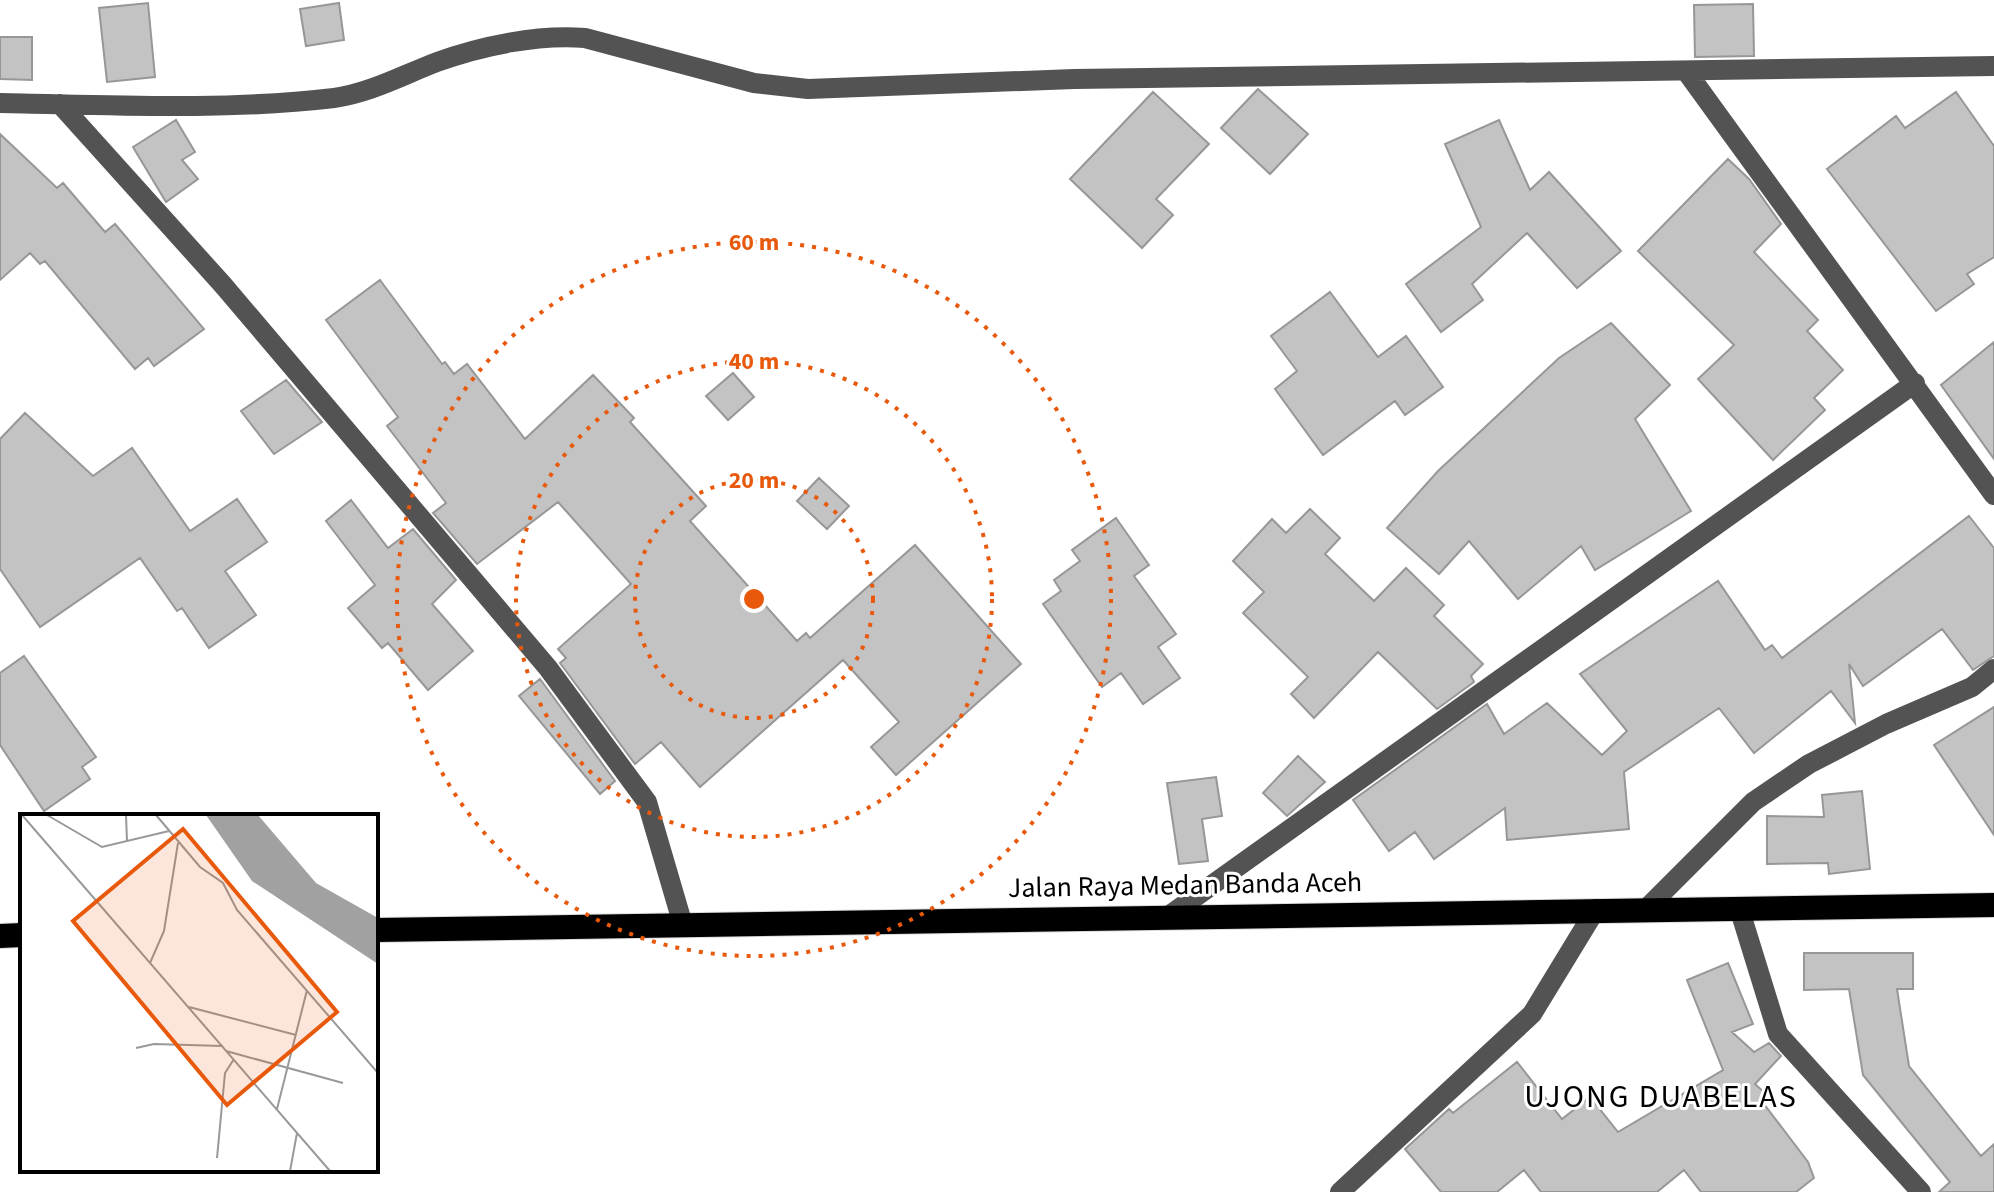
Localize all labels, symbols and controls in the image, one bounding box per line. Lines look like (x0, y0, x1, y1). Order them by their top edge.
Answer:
text: 60 m (729, 225, 779, 260)
text: 40 m (729, 344, 779, 379)
text: 20 m (729, 463, 779, 498)
centre of rings (740, 585, 768, 613)
inset map (20, 814, 378, 1172)
street label: Jalan Raya Medan Banda Aceh (1008, 862, 1362, 908)
district label: UJONG DUABELAS (1524, 1074, 1798, 1120)

